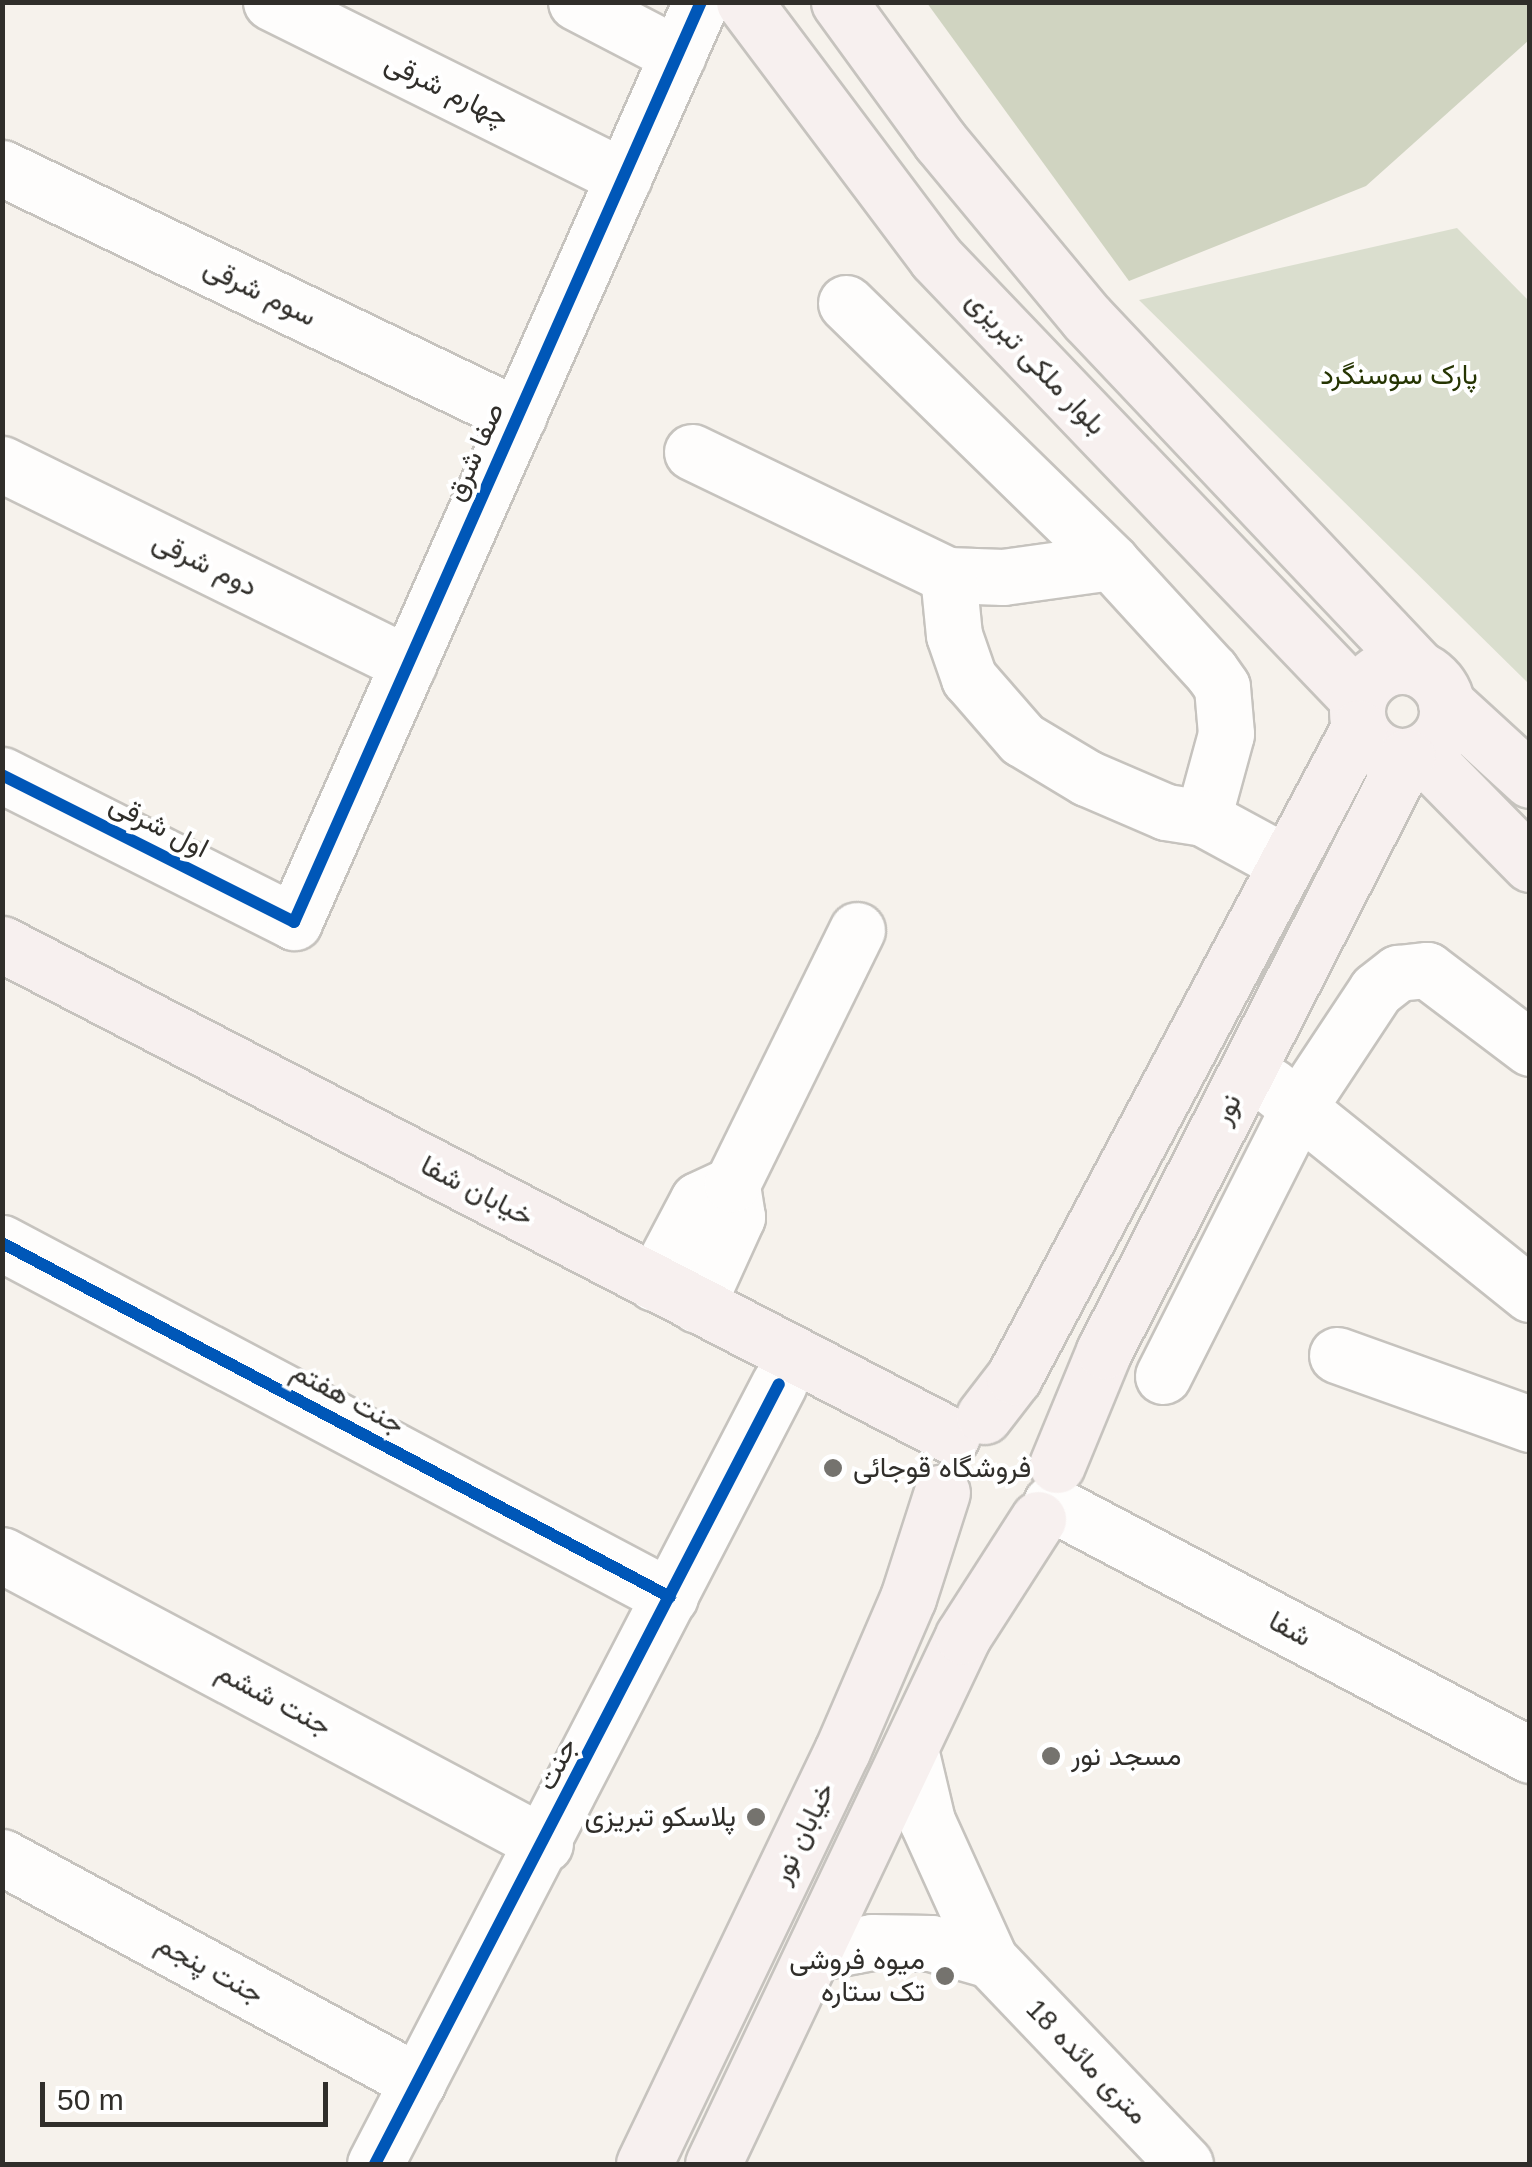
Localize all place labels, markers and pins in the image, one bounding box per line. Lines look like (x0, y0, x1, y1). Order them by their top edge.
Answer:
place label: فروشگاه قوجائی (853, 1451, 1031, 1485)
marker: فروشگاه قوجائی (822, 1457, 844, 1479)
place label: مسجد نور (1071, 1739, 1181, 1773)
marker: مسجد نور (1040, 1745, 1062, 1767)
place label: پلاسکو تبریزی (584, 1800, 736, 1834)
marker: پلاسکو تبریزی (745, 1806, 767, 1828)
place label: میوه فروشی تک ستاره (789, 1943, 925, 2009)
marker: میوه فروشی تک ستاره (934, 1965, 956, 1987)

